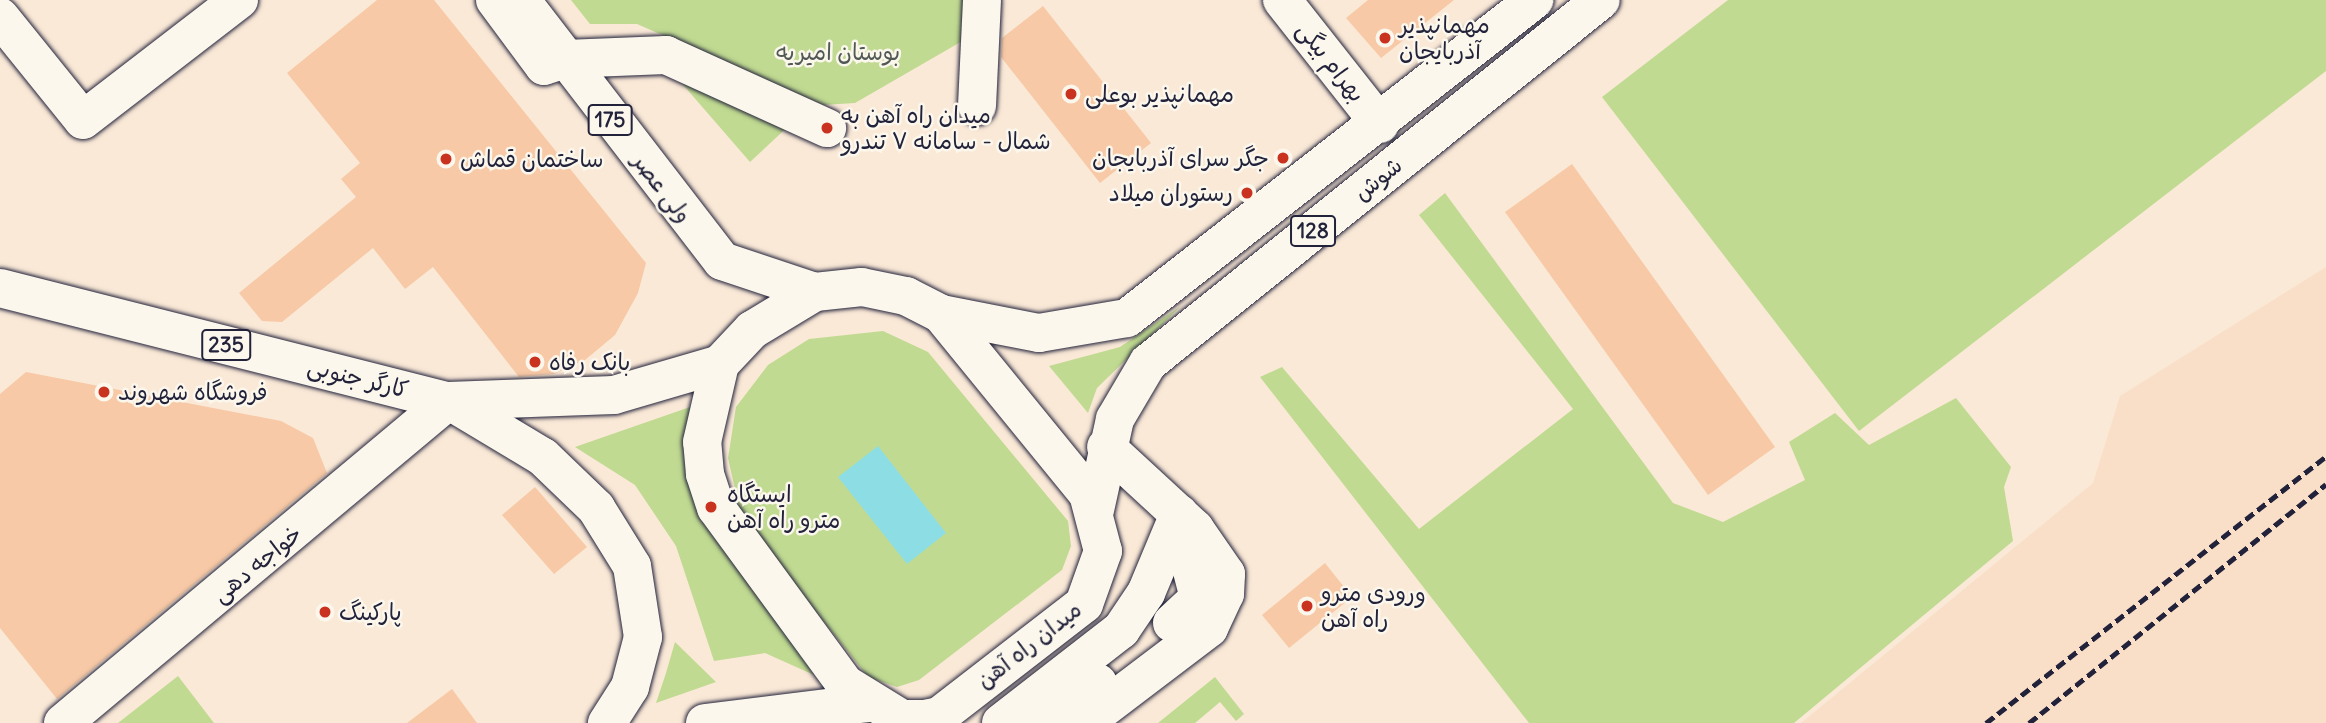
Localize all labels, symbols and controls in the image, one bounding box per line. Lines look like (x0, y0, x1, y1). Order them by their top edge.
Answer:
place label: مهمانپذیر آذربایجان (1399, 11, 1490, 65)
street label: بهرام بیگی (1291, 16, 1371, 108)
marker: مهمانپذیر آذربایجان (1377, 30, 1393, 46)
park label: بوستان امیریه (776, 38, 900, 66)
place label: مهمانپذیر بوعلی (1085, 80, 1234, 108)
marker: مهمانپذیر بوعلی (1063, 86, 1079, 102)
place label: میدان راه آهن به شمال - سامانه ۷ تندرو (841, 101, 1051, 155)
road number: 175 (587, 102, 633, 138)
marker: میدان راه آهن به شمال - سامانه ۷ تندرو (819, 120, 835, 136)
place label: جگر سرای آذربایجان (1092, 144, 1269, 172)
place label: ساختمان قماش (460, 145, 603, 173)
street label: ولی عصر (627, 147, 697, 229)
marker: جگر سرای آذربایجان (1275, 150, 1291, 166)
marker: ساختمان قماش (438, 151, 454, 167)
street label: شوش (1348, 151, 1408, 207)
place label: رستوران میلاد (1109, 179, 1233, 207)
marker: رستوران میلاد (1239, 185, 1255, 201)
road number: 128 (1288, 214, 1338, 248)
road number: 235 (200, 328, 252, 362)
place label: بانک رفاه (549, 348, 630, 376)
street label: کارگر جنوبی (305, 352, 411, 404)
marker: بانک رفاه (527, 354, 543, 370)
place label: فروشگاه شهروند (118, 378, 268, 406)
marker: فروشگاه شهروند (96, 384, 112, 400)
place label: ایستگاه مترو راه آهن (727, 480, 840, 534)
marker: ایستگاه مترو راه آهن (701, 497, 721, 517)
street label: خواجه دهی (207, 520, 307, 608)
place label: ورودی مترو راه آهن (1321, 579, 1426, 633)
street label: میدان راه آهن (971, 596, 1087, 694)
place label: پارکینگ (339, 598, 402, 626)
marker: ورودی مترو راه آهن (1299, 598, 1315, 614)
marker: پارکینگ (317, 604, 333, 620)

